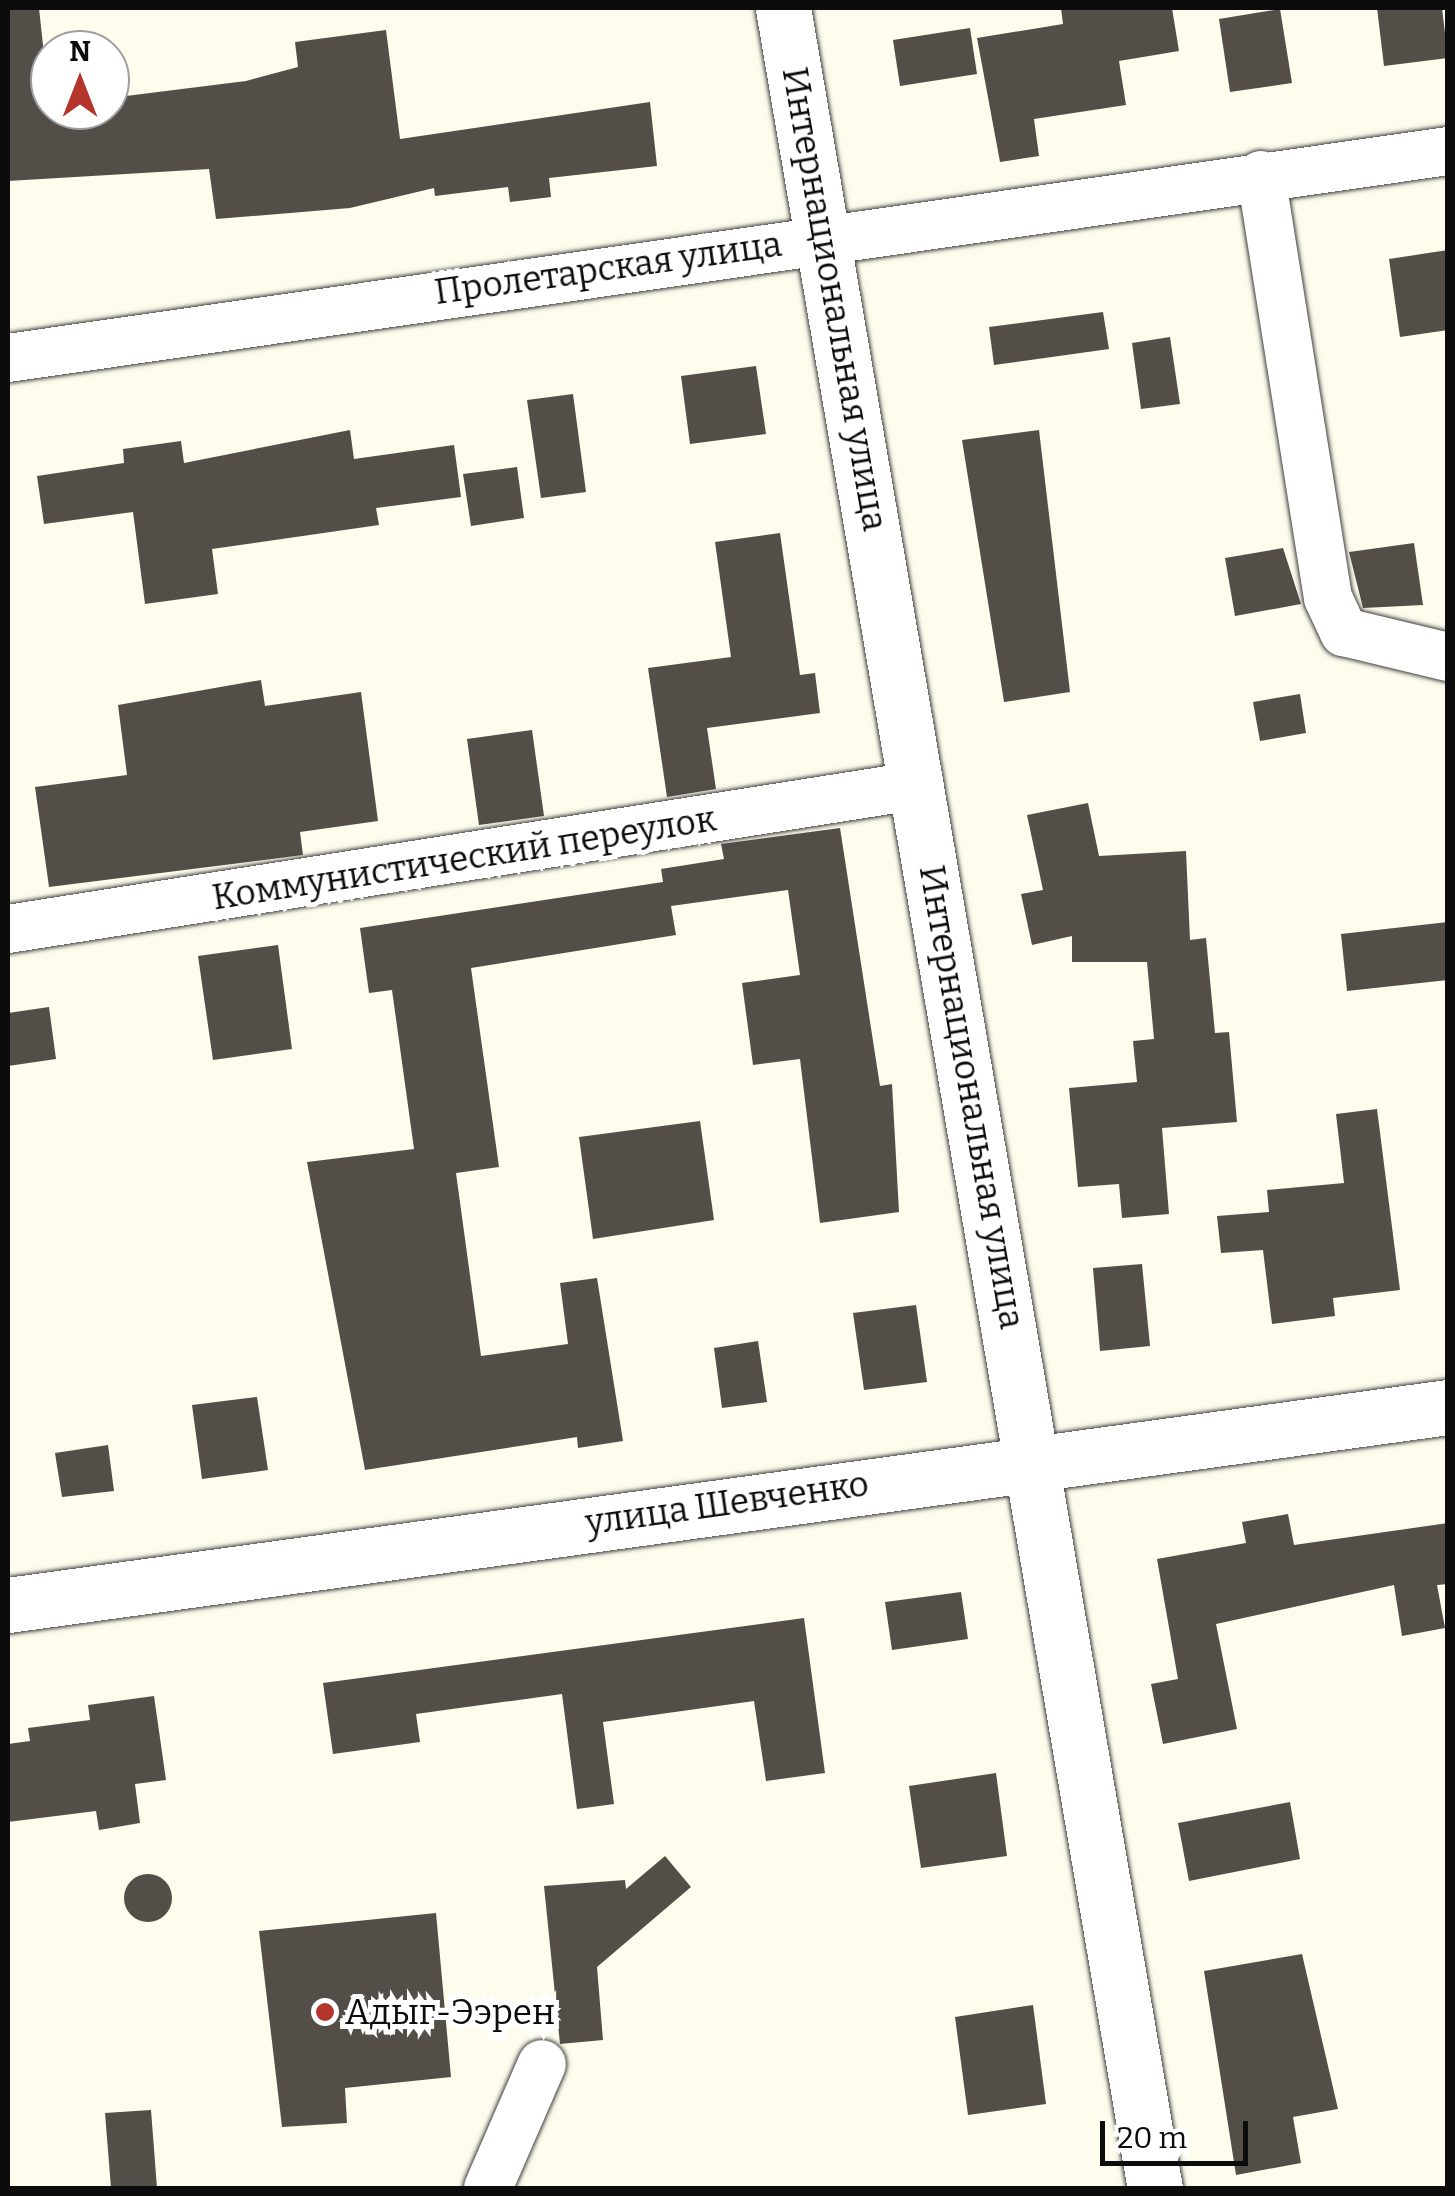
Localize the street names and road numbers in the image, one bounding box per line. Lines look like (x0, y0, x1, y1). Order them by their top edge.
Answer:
street label: Интернациональная улица (774, 64, 896, 534)
street label: Пролетарская улица (432, 223, 784, 313)
street label: Коммунистический переулок (209, 797, 719, 919)
street label: Интернациональная улица (911, 862, 1033, 1332)
street label: улица Шевченко (583, 1462, 871, 1544)

